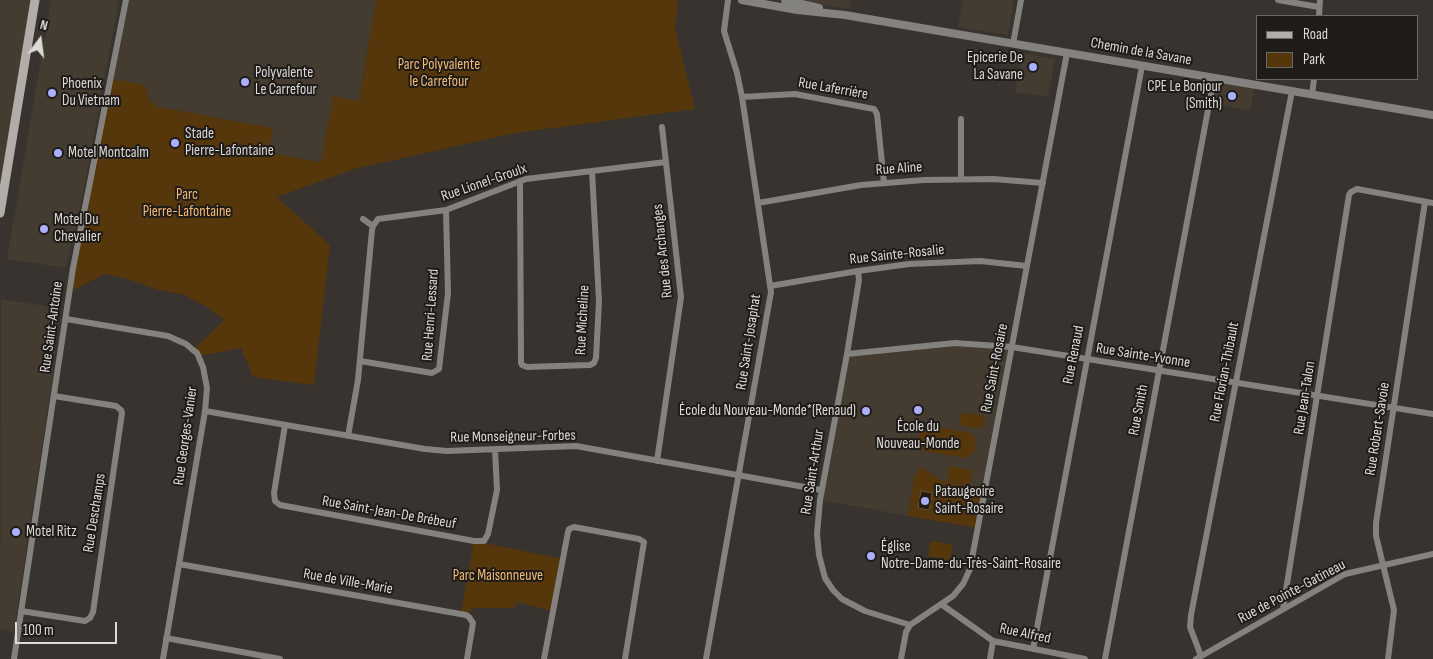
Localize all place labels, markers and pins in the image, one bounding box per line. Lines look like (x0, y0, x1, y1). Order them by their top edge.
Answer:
place label: Epicerie De La Savane (967, 49, 1023, 84)
marker: Epicerie De La Savane (1027, 61, 1039, 73)
place label: Polyvalente Le Carrefour (255, 64, 317, 99)
place label: Phoenix Du Vietnam (62, 75, 120, 110)
marker: Polyvalente Le Carrefour (239, 76, 251, 88)
place label: CPE Le Bonjour (Smith) (1147, 78, 1222, 113)
marker: Phoenix Du Vietnam (46, 87, 58, 99)
marker: CPE Le Bonjour (Smith) (1226, 90, 1238, 102)
place label: Stade Pierre-Lafontaine (185, 125, 274, 160)
marker: Stade Pierre-Lafontaine (169, 137, 181, 149)
place label: Motel Montcalm (68, 144, 149, 162)
marker: Motel Montcalm (52, 147, 64, 159)
place label: Motel Du Chevalier (54, 211, 101, 246)
marker: Motel Du Chevalier (38, 223, 50, 235)
place label: École du Nouveau-Monde*(Renaud) (679, 402, 856, 420)
marker: École du Nouveau-Monde (912, 404, 924, 416)
marker: École du Nouveau-Monde*(Renaud) (860, 405, 872, 417)
place label: École du Nouveau-Monde (876, 418, 960, 453)
place label: Pataugeoire Saint-Rosaire (935, 483, 1004, 518)
marker: Pataugeoire Saint-Rosaire (919, 495, 931, 507)
place label: Motel Ritz (26, 523, 77, 541)
marker: Motel Ritz (10, 526, 22, 538)
place label: Église Notre-Dame-du-Très-Saint-Rosaire (881, 538, 1061, 573)
marker: Église Notre-Dame-du-Très-Saint-Rosaire (865, 550, 877, 562)

